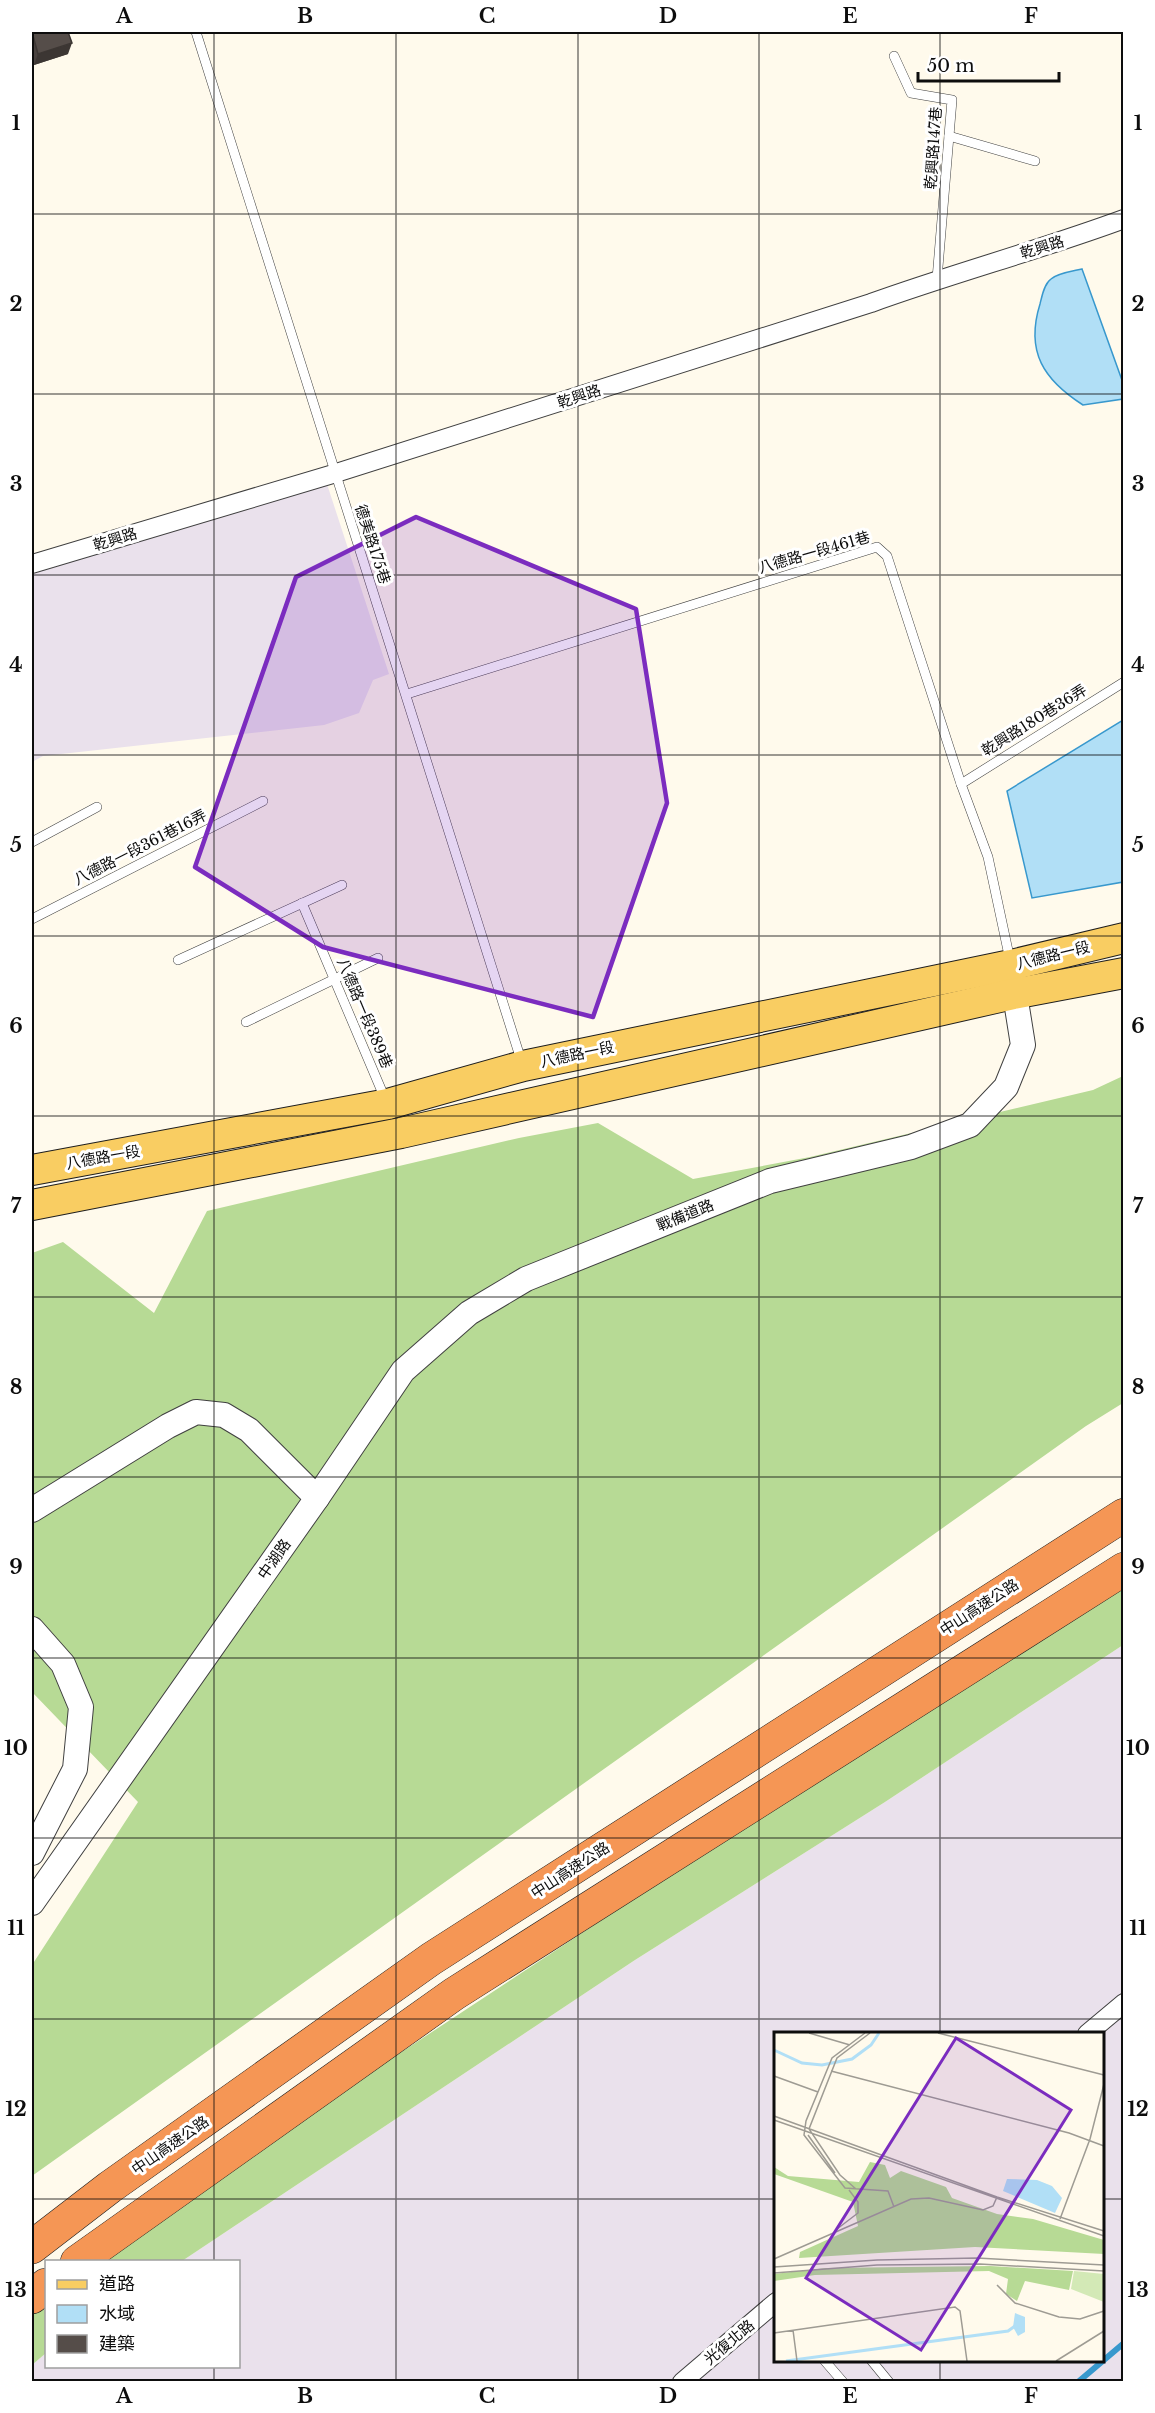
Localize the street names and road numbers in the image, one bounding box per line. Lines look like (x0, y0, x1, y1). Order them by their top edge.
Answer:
street label: 乾興路147巷 (921, 106, 945, 190)
street label: 乾興路 (1018, 231, 1066, 263)
street label: 乾興路 (555, 380, 603, 412)
street label: 德美路175巷 (351, 502, 395, 586)
street label: 乾興路 (91, 523, 139, 555)
street label: 八德路一段461巷 (756, 527, 872, 577)
street label: 乾興路180巷36弄 (978, 680, 1090, 760)
street label: 八德路一段361巷16弄 (70, 805, 210, 889)
street label: 八德路一段 (1014, 937, 1092, 973)
street label: 八德路一段389巷 (333, 955, 397, 1071)
street label: 八德路一段 (538, 1037, 616, 1071)
street label: 八德路一段 (64, 1141, 142, 1173)
street label: 戰備道路 (654, 1195, 716, 1235)
street label: 中湖路 (253, 1535, 295, 1583)
street label: 中山高速公路 (936, 1575, 1022, 1639)
street label: 中山高速公路 (527, 1838, 613, 1902)
street label: 中山高速公路 (128, 2111, 212, 2179)
street label: 光復北路 (700, 2315, 758, 2369)

